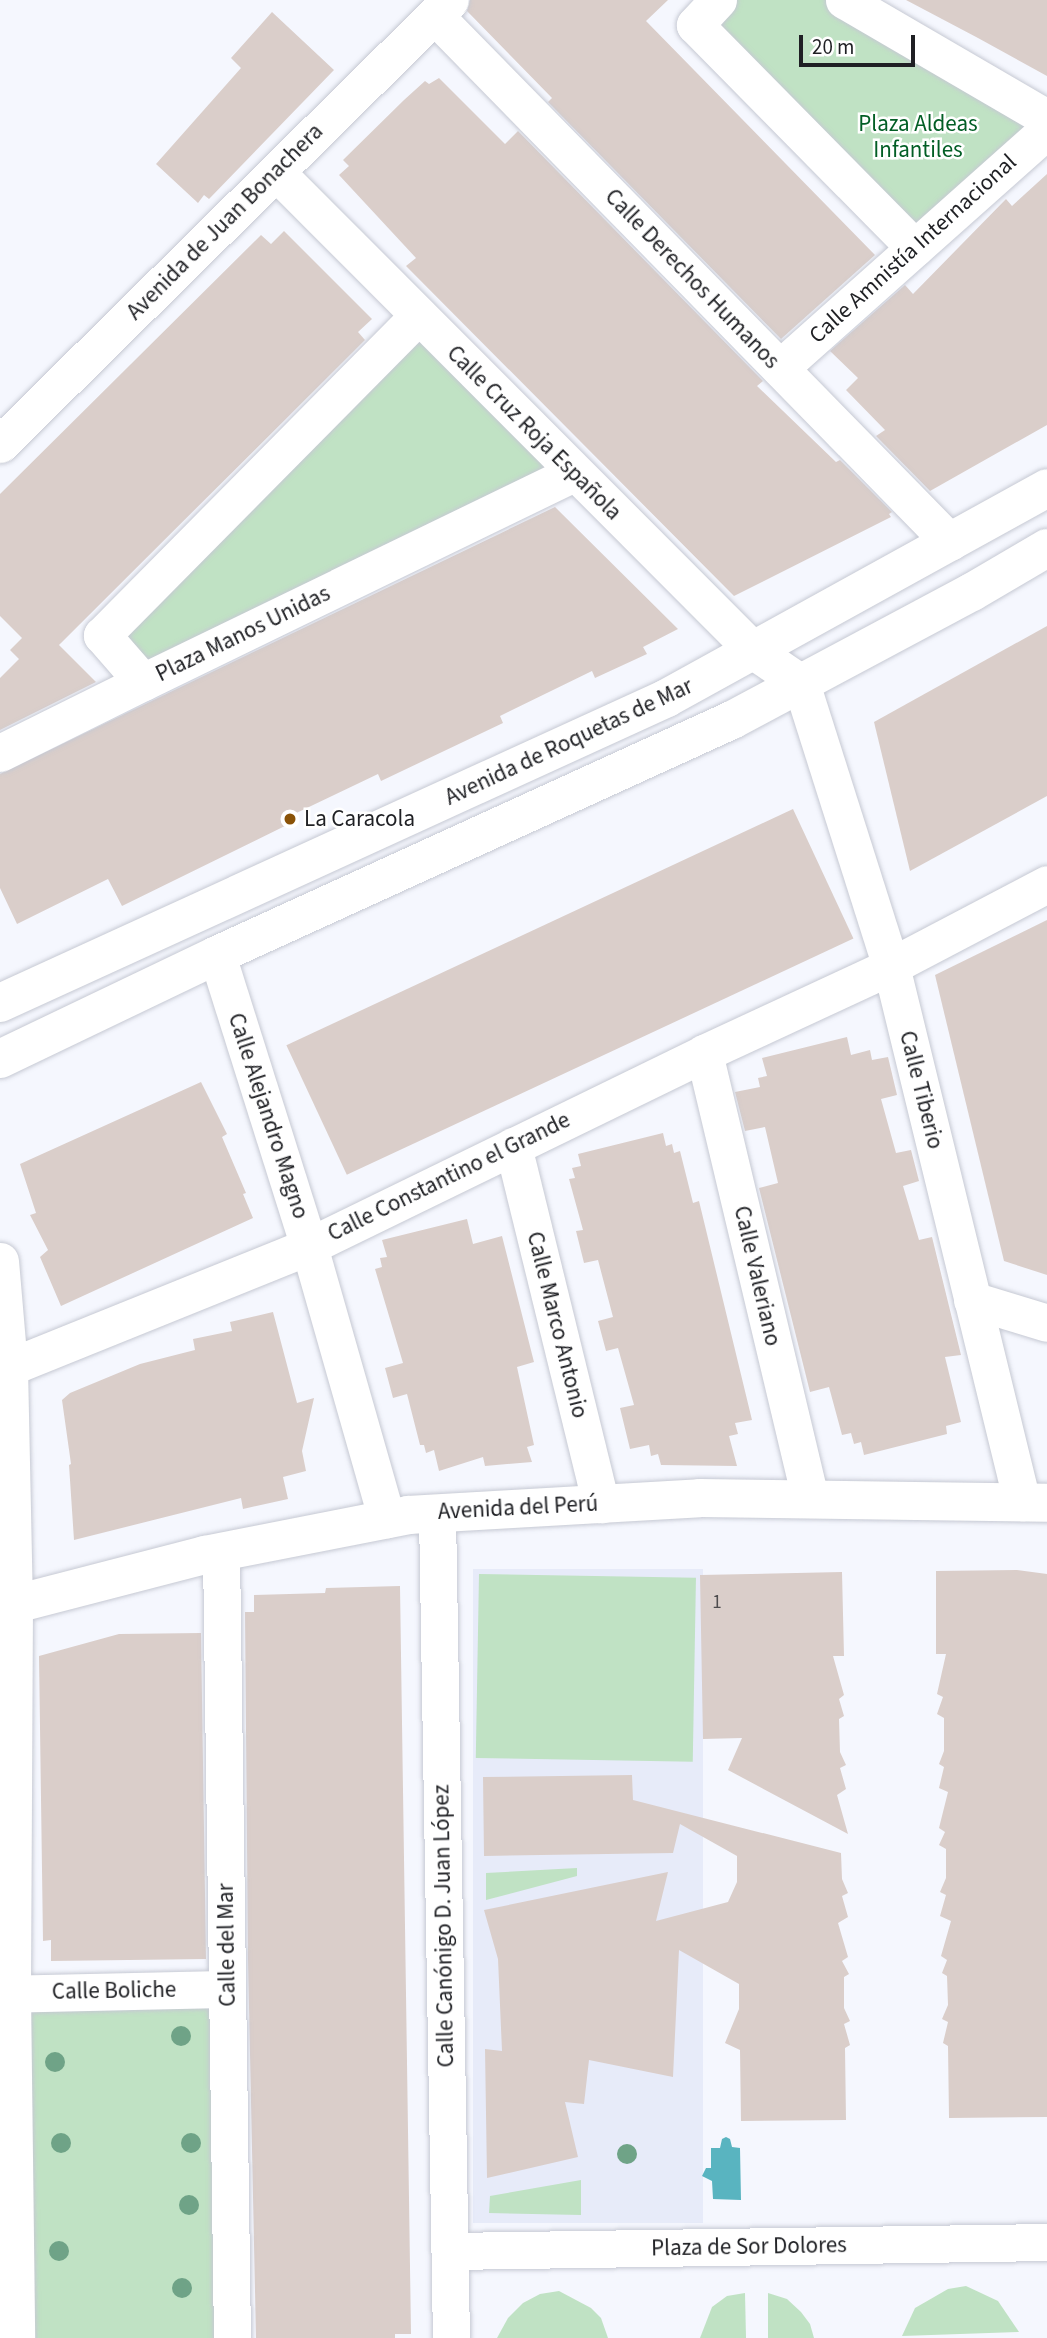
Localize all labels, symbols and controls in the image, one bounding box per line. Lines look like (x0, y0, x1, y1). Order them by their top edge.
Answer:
scale bar (802, 21, 918, 65)
text: 20 m (812, 32, 854, 62)
park label: Plaza Aldeas Infantiles (858, 110, 978, 164)
street label: Avenida de Juan Bonachera (121, 118, 329, 326)
street label: Calle Amnistía Internacional (804, 149, 1022, 349)
street label: Calle Derechos Humanos (599, 183, 785, 375)
street label: Calle Cruz Roja Española (441, 340, 627, 526)
street label: Plaza Manos Unidas (151, 580, 335, 688)
street label: Avenida de Roquetas de Mar (441, 672, 697, 812)
place label: La Caracola (304, 805, 415, 833)
marker: La Caracola (282, 811, 298, 827)
street label: Calle Alejandro Magno (222, 1010, 314, 1222)
street label: Calle Tiberio (893, 1028, 949, 1152)
street label: Calle Constantino el Grande (323, 1106, 575, 1248)
street label: Calle Valeriano (727, 1203, 787, 1349)
street label: Calle Marco Antonio (520, 1229, 594, 1421)
street label: Avenida del Perú (437, 1490, 599, 1526)
house number: 1 (712, 1592, 722, 1614)
street label: Calle Canónigo D. Juan López (428, 1784, 460, 2068)
street label: Calle del Mar (212, 1883, 242, 2007)
street label: Calle Boliche (52, 1976, 176, 2006)
street label: Plaza de Sor Dolores (651, 2231, 847, 2263)

